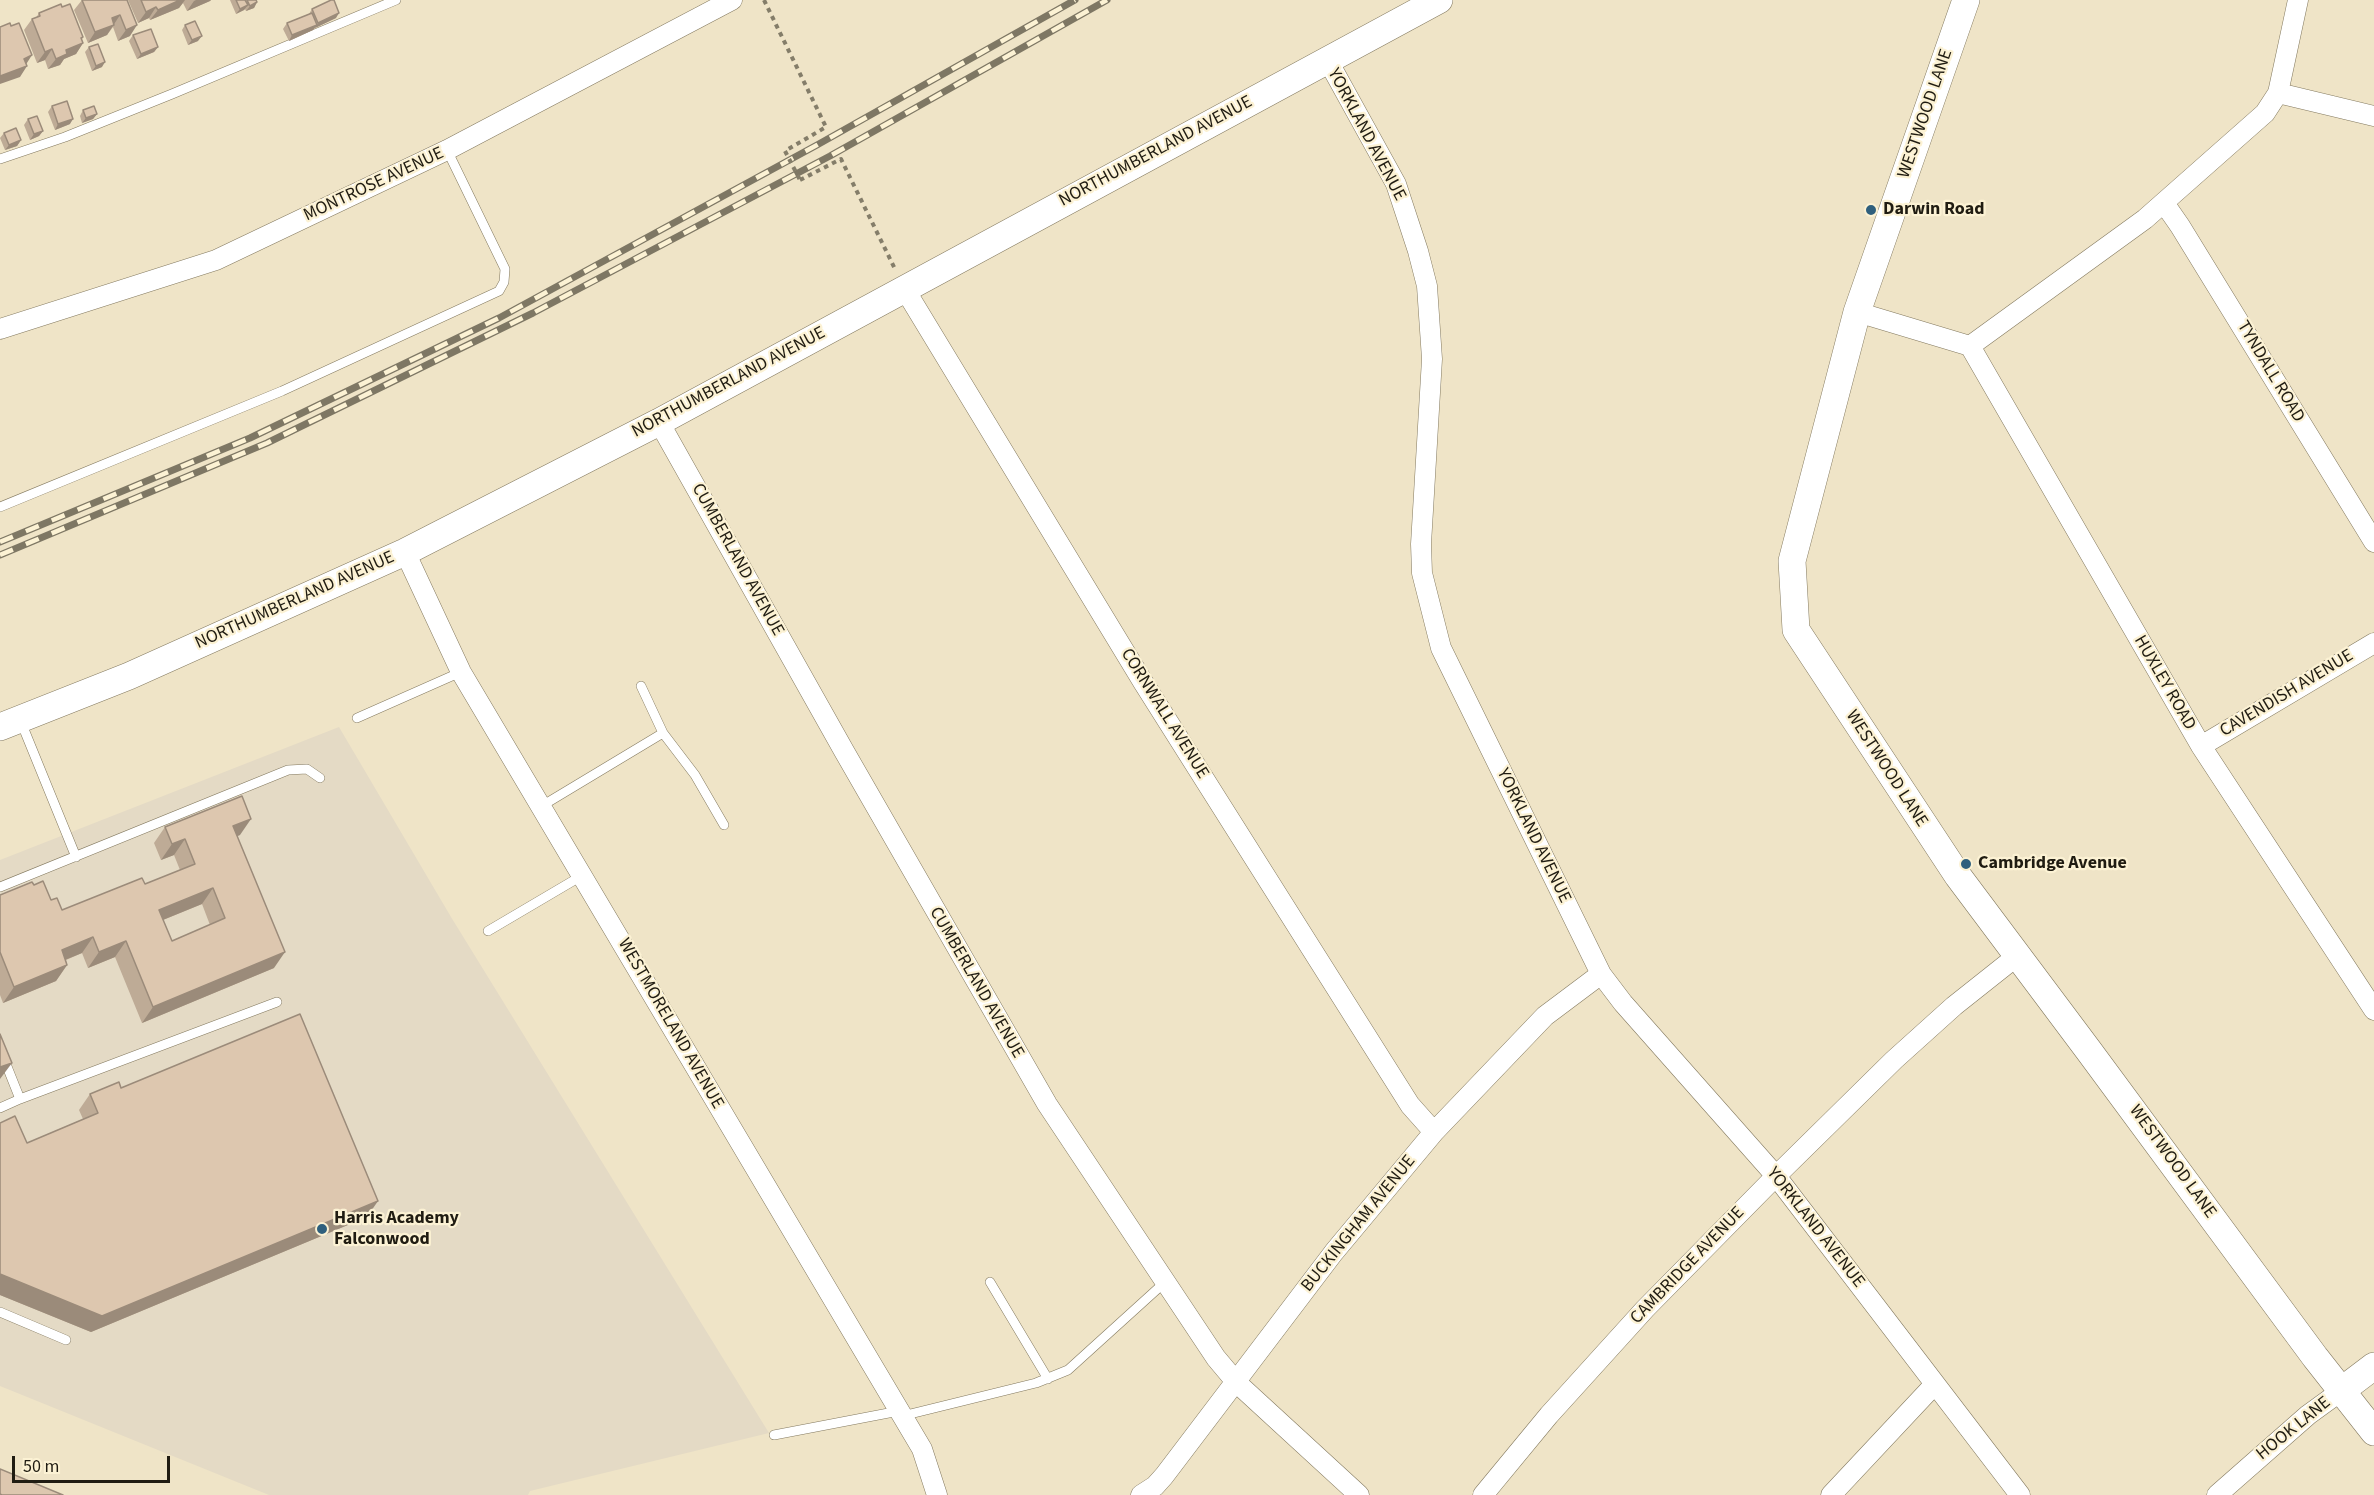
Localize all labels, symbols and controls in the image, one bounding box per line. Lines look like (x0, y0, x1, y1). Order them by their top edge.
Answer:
street label: WESTWOOD LANE (1894, 47, 1958, 181)
street label: YORKLAND AVENUE (1322, 65, 1410, 205)
street label: NORTHUMBERLAND AVENUE (1056, 92, 1256, 212)
street label: MONTROSE AVENUE (300, 143, 448, 227)
place label: Darwin Road (1883, 199, 1984, 221)
marker: Darwin Road (1864, 203, 1878, 217)
street label: TYNDALL ROAD (2231, 317, 2309, 427)
street label: NORTHUMBERLAND AVENUE (629, 323, 829, 443)
street label: CUMBERLAND AVENUE (686, 480, 788, 640)
street label: NORTHUMBERLAND AVENUE (192, 547, 398, 655)
street label: HUXLEY ROAD (2128, 632, 2200, 734)
street label: CORNWALL AVENUE (1115, 645, 1213, 783)
street label: CAVENDISH AVENUE (2216, 646, 2358, 742)
street label: WESTWOOD LANE (1840, 707, 1932, 831)
street label: YORKLAND AVENUE (1491, 765, 1575, 907)
place label: Cambridge Avenue (1978, 853, 2127, 875)
marker: Cambridge Avenue (1959, 857, 1973, 871)
street label: CUMBERLAND AVENUE (924, 904, 1028, 1062)
street label: WESTMORELAND AVENUE (612, 935, 728, 1113)
street label: WESTWOOD LANE (2124, 1101, 2220, 1223)
street label: BUCKINGHAM AVENUE (1297, 1151, 1421, 1297)
street label: YORKLAND AVENUE (1761, 1163, 1869, 1293)
street label: CAMBRIDGE AVENUE (1626, 1203, 1750, 1329)
place label: Harris Academy Falconwood (334, 1208, 459, 1250)
marker: Harris Academy Falconwood (315, 1222, 329, 1236)
street label: HOOK LANE (2252, 1392, 2336, 1466)
scale bar (15, 1444, 172, 1482)
text: 50 m (23, 1454, 59, 1479)

